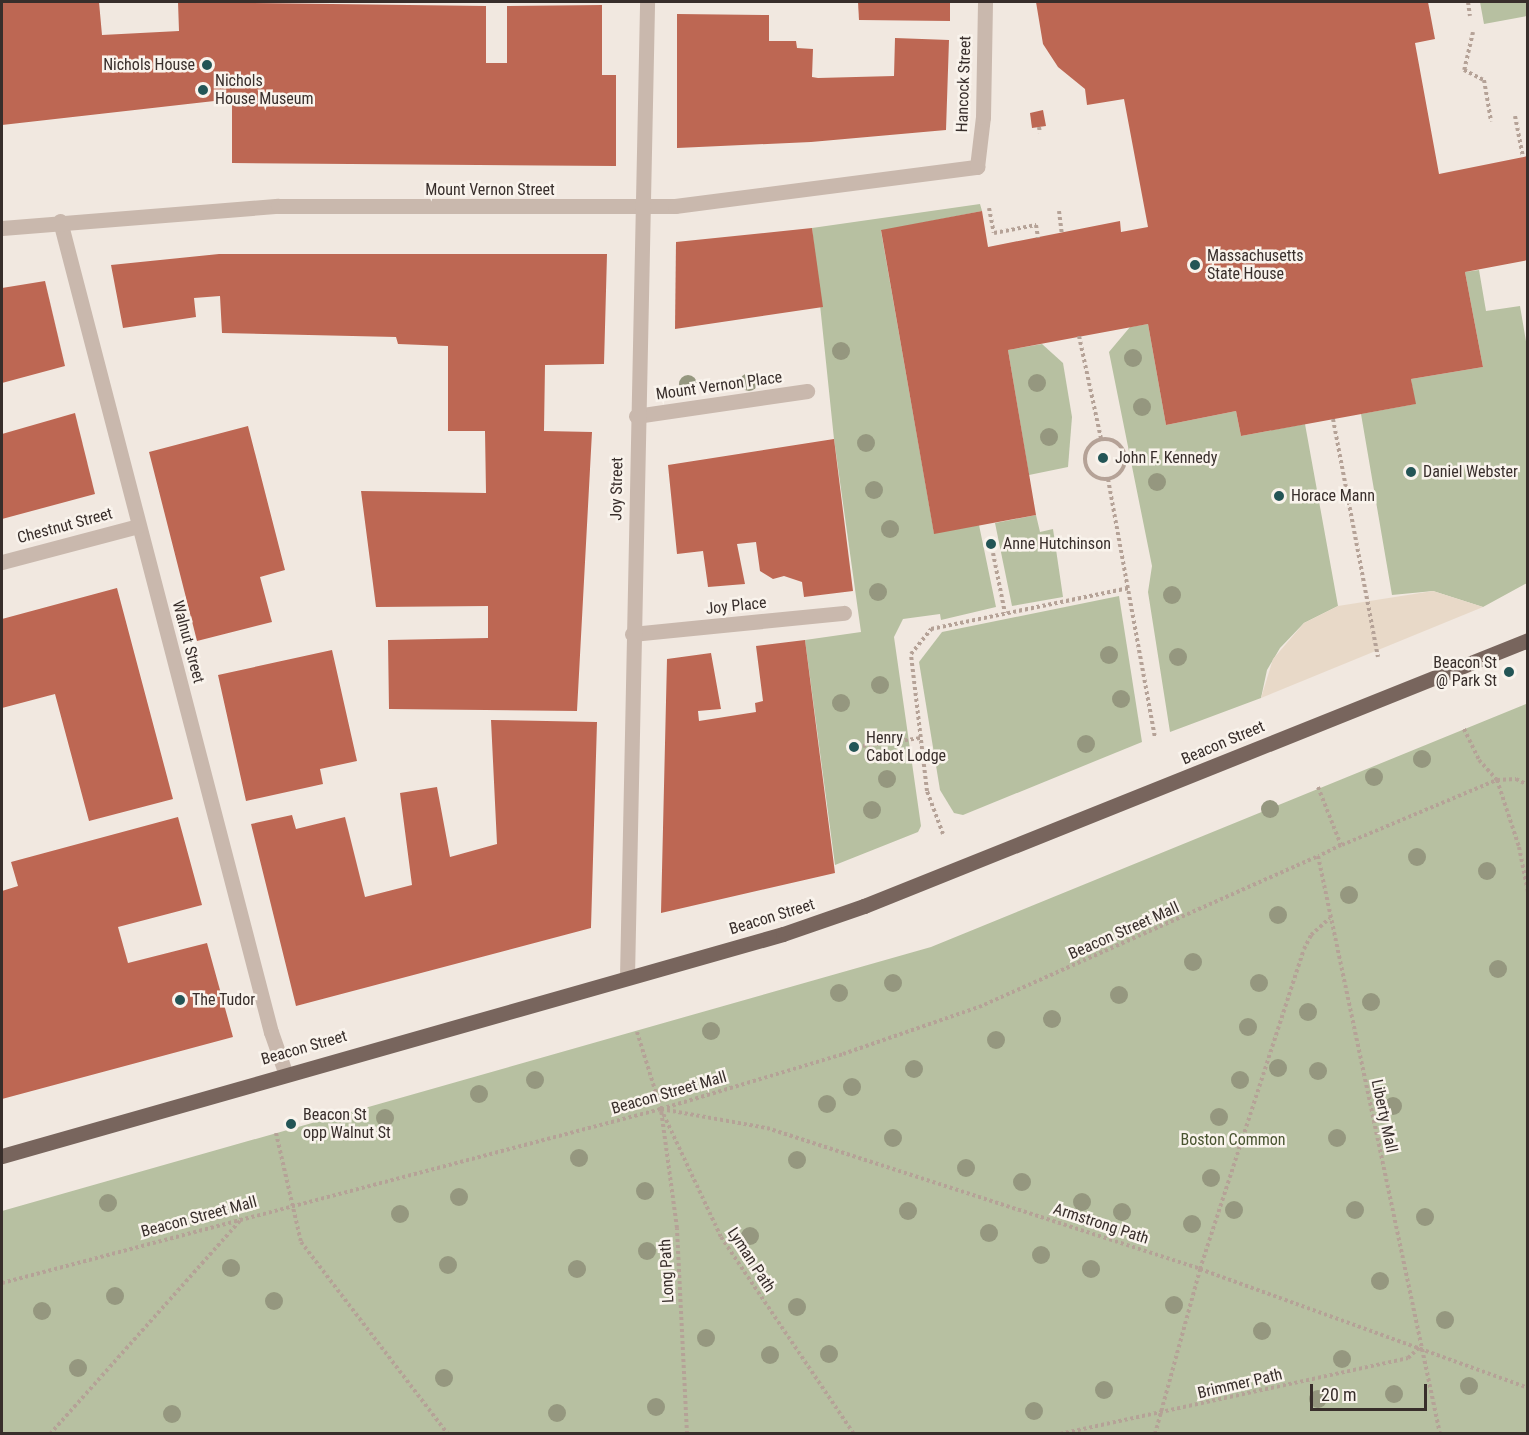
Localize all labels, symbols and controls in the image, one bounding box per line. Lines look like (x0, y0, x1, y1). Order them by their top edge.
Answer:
street label: Hancock Street (953, 35, 975, 133)
place label: Nichols House (103, 55, 195, 75)
marker: Nichols House (200, 58, 214, 72)
place label: Nichols House Museum (215, 71, 314, 109)
marker: Nichols House Museum (196, 83, 210, 97)
street label: Mount Vernon Street (425, 180, 555, 200)
place label: Massachusetts State House (1207, 246, 1303, 284)
marker: Massachusetts State House (1188, 258, 1202, 272)
street label: Mount Vernon Place (655, 368, 783, 404)
place label: John F. Kennedy (1115, 448, 1217, 468)
marker: John F. Kennedy (1096, 451, 1110, 465)
street label: Joy Street (607, 457, 627, 521)
place label: Daniel Webster (1423, 462, 1518, 482)
marker: Daniel Webster (1404, 465, 1418, 479)
place label: Horace Mann (1291, 486, 1375, 506)
marker: Horace Mann (1272, 489, 1286, 503)
street label: Chestnut Street (15, 504, 115, 548)
place label: Anne Hutchinson (1003, 534, 1111, 554)
marker: Anne Hutchinson (984, 537, 998, 551)
street label: Joy Place (705, 593, 767, 619)
street label: Walnut Street (168, 599, 208, 685)
place label: Beacon St @ Park St (1433, 653, 1497, 691)
marker: Beacon St @ Park St (1502, 665, 1516, 679)
street label: Beacon Street (1179, 717, 1267, 769)
place label: Henry Cabot Lodge (866, 728, 946, 766)
marker: Henry Cabot Lodge (847, 740, 861, 754)
street label: Beacon Street (727, 895, 817, 939)
street label: Beacon Street Mall (1066, 898, 1182, 964)
place label: The Tudor (192, 990, 255, 1010)
marker: The Tudor (173, 993, 187, 1007)
street label: Beacon Street (259, 1027, 349, 1069)
street label: Beacon Street Mall (609, 1067, 729, 1119)
street label: Liberty Mall (1367, 1078, 1401, 1154)
place label: Beacon St opp Walnut St (303, 1105, 391, 1143)
marker: Beacon St opp Walnut St (284, 1117, 298, 1131)
park label: Boston Common (1180, 1130, 1286, 1150)
street label: Beacon Street Mall (139, 1192, 259, 1242)
street label: Armstrong Path (1051, 1200, 1151, 1248)
street label: Lyman Path (723, 1224, 779, 1296)
street label: Long Path (656, 1239, 678, 1303)
street label: Brimmer Path (1196, 1365, 1284, 1403)
scale bar (1313, 1372, 1430, 1410)
text: 20 m (1321, 1384, 1356, 1405)

